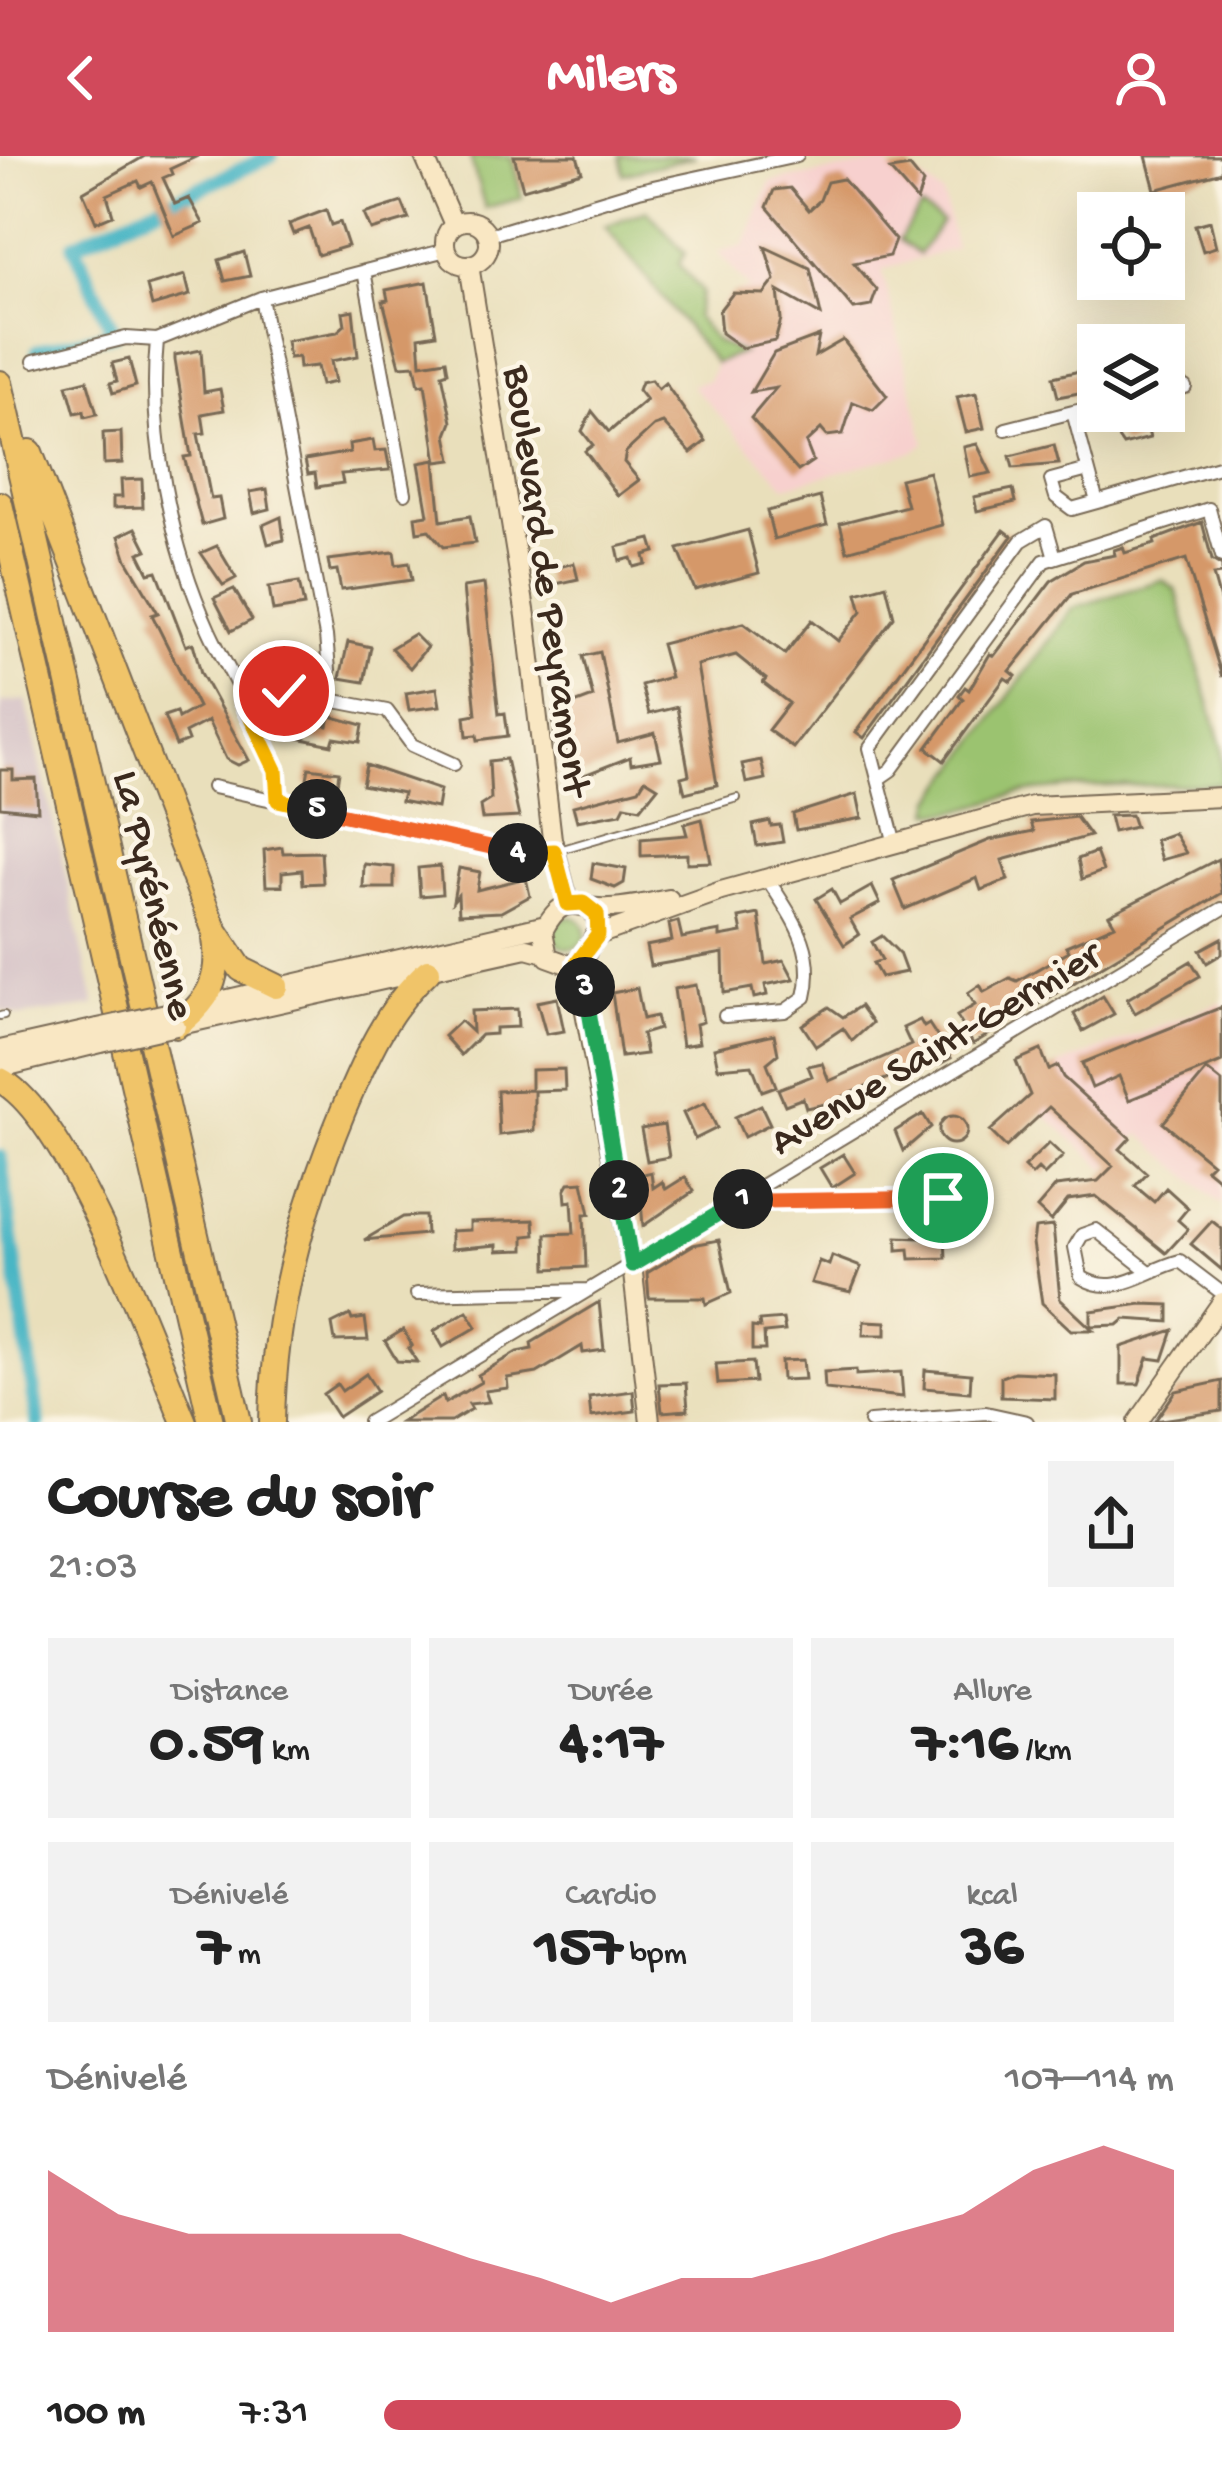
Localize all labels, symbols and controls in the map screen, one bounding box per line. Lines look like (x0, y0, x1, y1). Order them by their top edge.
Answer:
icon: back (48, 45, 114, 111)
icon: person (1108, 45, 1174, 111)
text: Milers (547, 46, 675, 110)
map controls (1077, 192, 1185, 432)
button: locate (1077, 192, 1185, 300)
button: layers (1077, 324, 1185, 432)
street label: Boulevard de Peyramont (489, 362, 599, 803)
pin (233, 640, 335, 742)
icon: check (251, 658, 317, 724)
street label: La Pyrénéenne (98, 766, 203, 1026)
pin: 5 (287, 779, 347, 839)
text: 5 (308, 790, 326, 828)
pin: 4 (488, 823, 548, 883)
text: 4 (510, 834, 526, 872)
street label: Avenue Saint-Germier (763, 932, 1114, 1170)
pin: 3 (555, 957, 615, 1017)
text: 3 (576, 968, 594, 1006)
pin (892, 1147, 994, 1249)
pin: 2 (589, 1160, 649, 1220)
icon: arrive (910, 1165, 976, 1231)
pin: 1 (713, 1169, 773, 1229)
text: 2 (611, 1171, 627, 1209)
text: 1 (736, 1180, 750, 1218)
button: share (1048, 1461, 1174, 1587)
text: Course du soir (48, 1462, 428, 1540)
text: 21:03 (48, 1546, 138, 1592)
text: Distance (171, 1674, 288, 1712)
text: Durée (570, 1674, 652, 1712)
text: Allure (953, 1674, 1031, 1712)
text: 0.59 (149, 1712, 264, 1782)
text: 4:17 (560, 1712, 662, 1782)
text: 7:16 (913, 1712, 1018, 1782)
text: km (264, 1733, 310, 1771)
text: /km (1018, 1733, 1072, 1771)
text: Dénivelé (171, 1878, 288, 1916)
text: Cardio (565, 1878, 657, 1916)
text: kcal (967, 1878, 1018, 1916)
text: 7 (198, 1916, 230, 1986)
text: 157 (535, 1916, 622, 1986)
text: 36 (962, 1916, 1023, 1986)
text: m (230, 1937, 261, 1975)
text: bpm (622, 1937, 687, 1975)
text: Dénivelé (48, 2058, 187, 2104)
text: 107–114 m (1005, 2058, 1174, 2104)
text: 100 m (48, 2392, 145, 2438)
text: 7:31 (240, 2392, 309, 2438)

